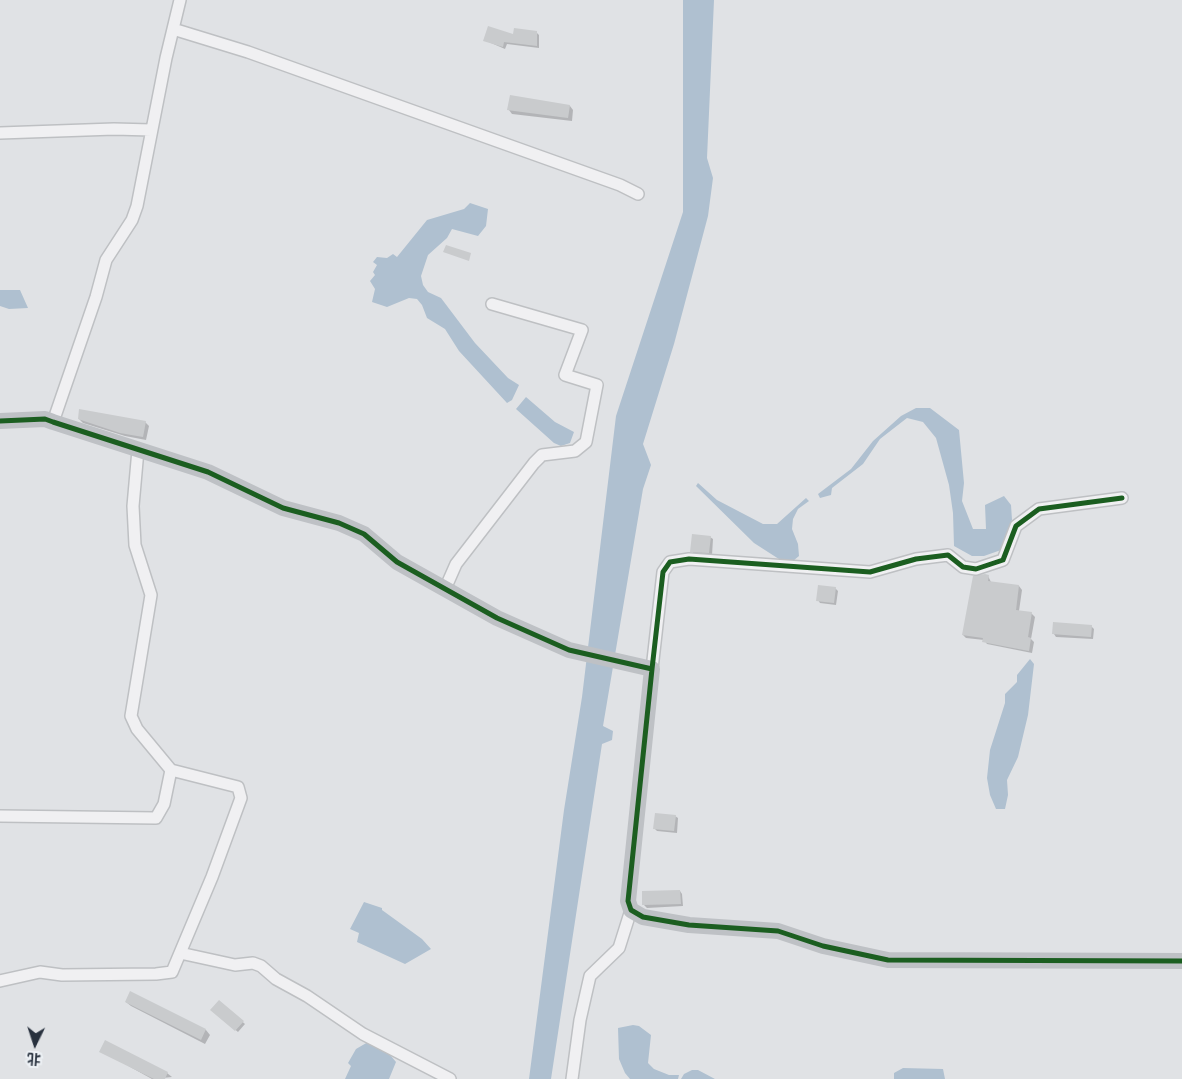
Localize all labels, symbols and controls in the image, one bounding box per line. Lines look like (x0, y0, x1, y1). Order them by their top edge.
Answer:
north arrow (10, 1019, 60, 1069)
text: 北 (26, 1049, 42, 1068)

